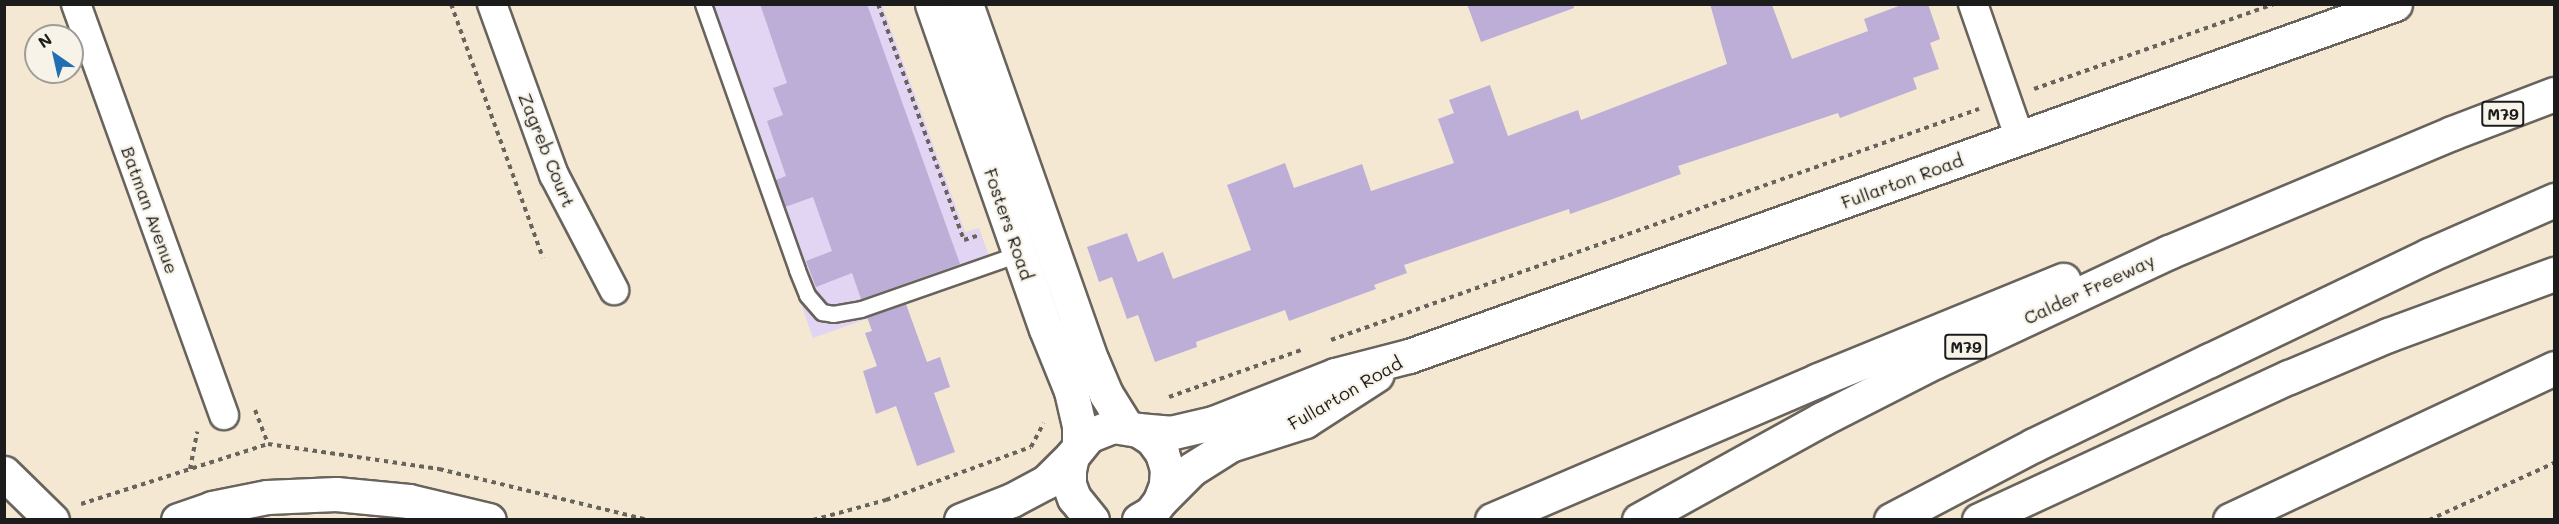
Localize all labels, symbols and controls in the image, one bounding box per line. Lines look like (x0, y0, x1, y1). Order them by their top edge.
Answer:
north arrow (24, 24, 84, 84)
text: N (34, 28, 56, 52)
street label: Zagreb Court (514, 90, 580, 210)
road number: M79 (2480, 101, 2526, 127)
street label: Batman Avenue (117, 143, 183, 277)
street label: Fullarton Road (1838, 149, 1966, 213)
street label: Fosters Road (980, 165, 1038, 283)
street label: Calder Freeway (2020, 249, 2158, 329)
road number: M79 (1944, 334, 1988, 360)
street label: Fullarton Road (1284, 352, 1406, 434)

